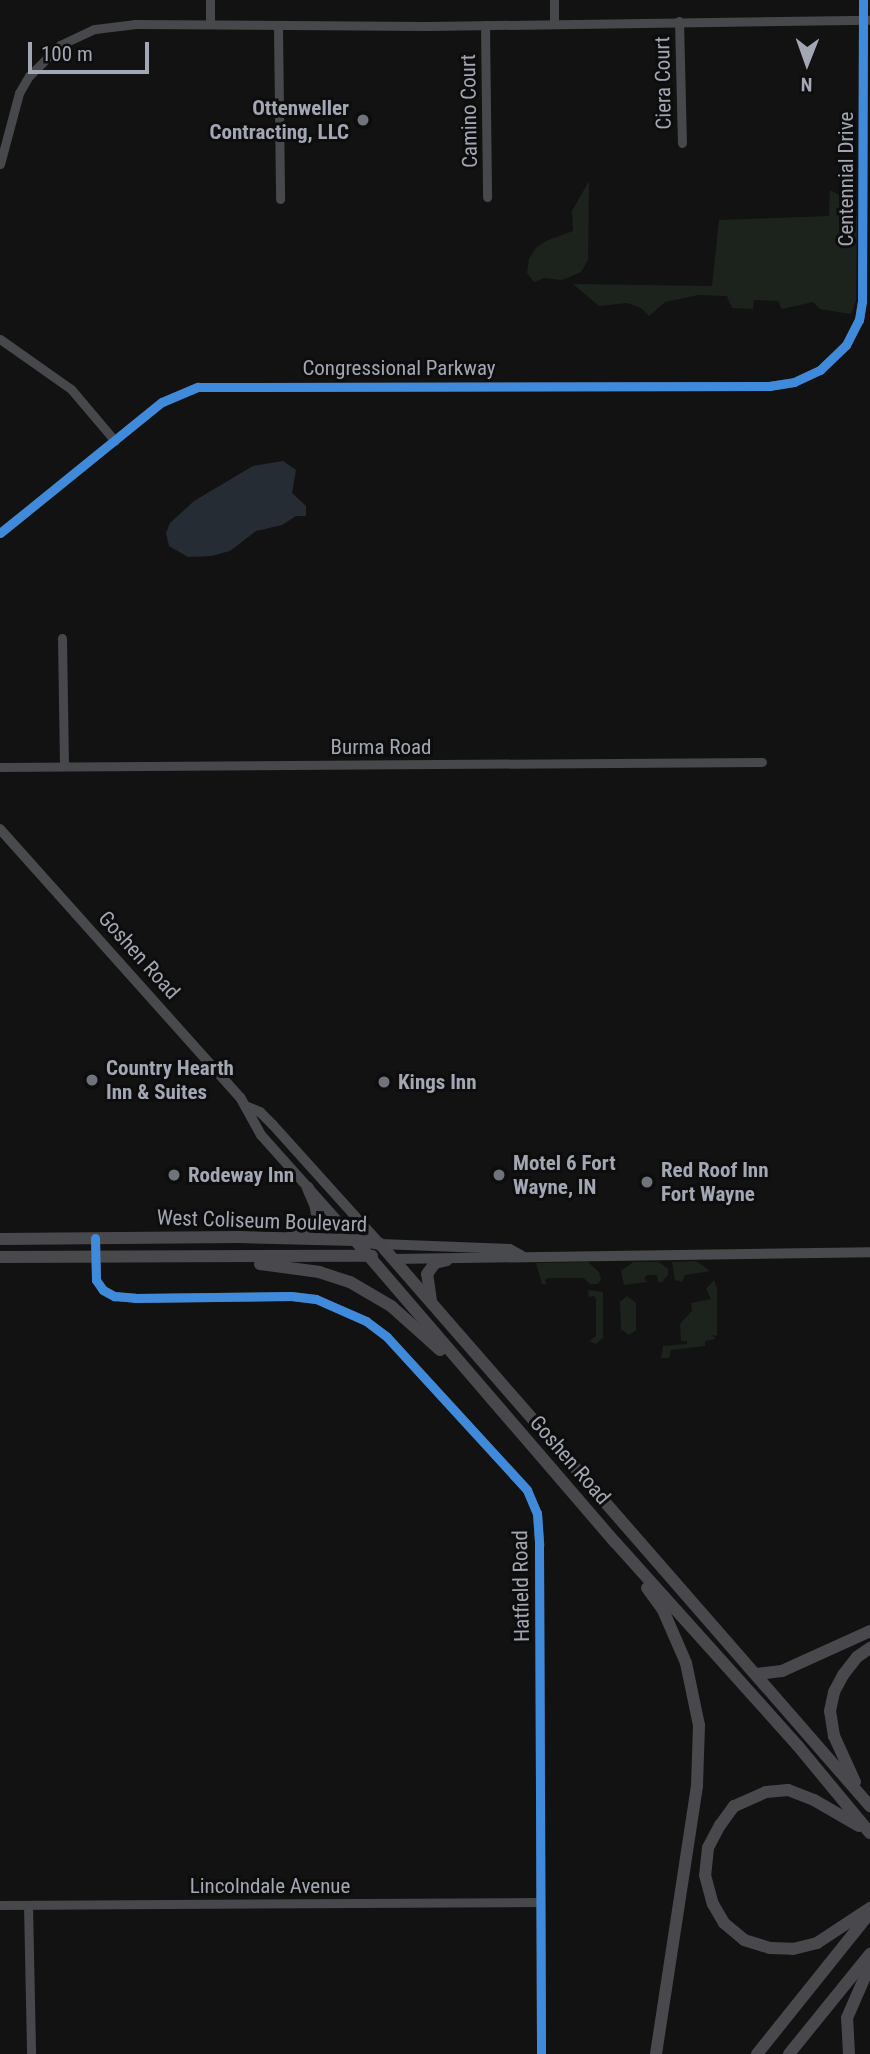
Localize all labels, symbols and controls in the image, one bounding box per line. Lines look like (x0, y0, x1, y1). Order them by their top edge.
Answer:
scale bar (32, 28, 152, 72)
north arrow (772, 28, 842, 98)
street label: Ciera Court (650, 36, 676, 130)
text: 100 m (41, 42, 93, 66)
street label: Camino Court (455, 54, 483, 168)
text: N (801, 73, 813, 96)
place label: Ottenweller Contracting, LLC (210, 95, 349, 145)
marker: Ottenweller Contracting, LLC (355, 112, 371, 128)
street label: Centennial Drive (833, 112, 859, 246)
street label: Congressional Parkway (302, 355, 496, 381)
street label: Burma Road (331, 734, 431, 760)
street label: Goshen Road (93, 906, 185, 1004)
place label: Country Hearth Inn & Suites (106, 1055, 234, 1105)
place label: Kings Inn (398, 1069, 477, 1095)
marker: Country Hearth Inn & Suites (84, 1072, 100, 1088)
marker: Kings Inn (376, 1074, 392, 1090)
place label: Motel 6 Fort Wayne, IN (513, 1150, 616, 1200)
place label: Red Roof Inn Fort Wayne (661, 1157, 768, 1207)
place label: Rodeway Inn (188, 1162, 294, 1188)
marker: Rodeway Inn (166, 1167, 182, 1183)
marker: Motel 6 Fort Wayne, IN (491, 1167, 507, 1183)
marker: Red Roof Inn Fort Wayne (639, 1174, 655, 1190)
street label: West Coliseum Boulevard (156, 1205, 368, 1237)
street label: Goshen Road (525, 1410, 615, 1510)
street label: Hatfield Road (507, 1530, 535, 1642)
street label: Lincolndale Avenue (190, 1873, 350, 1899)

